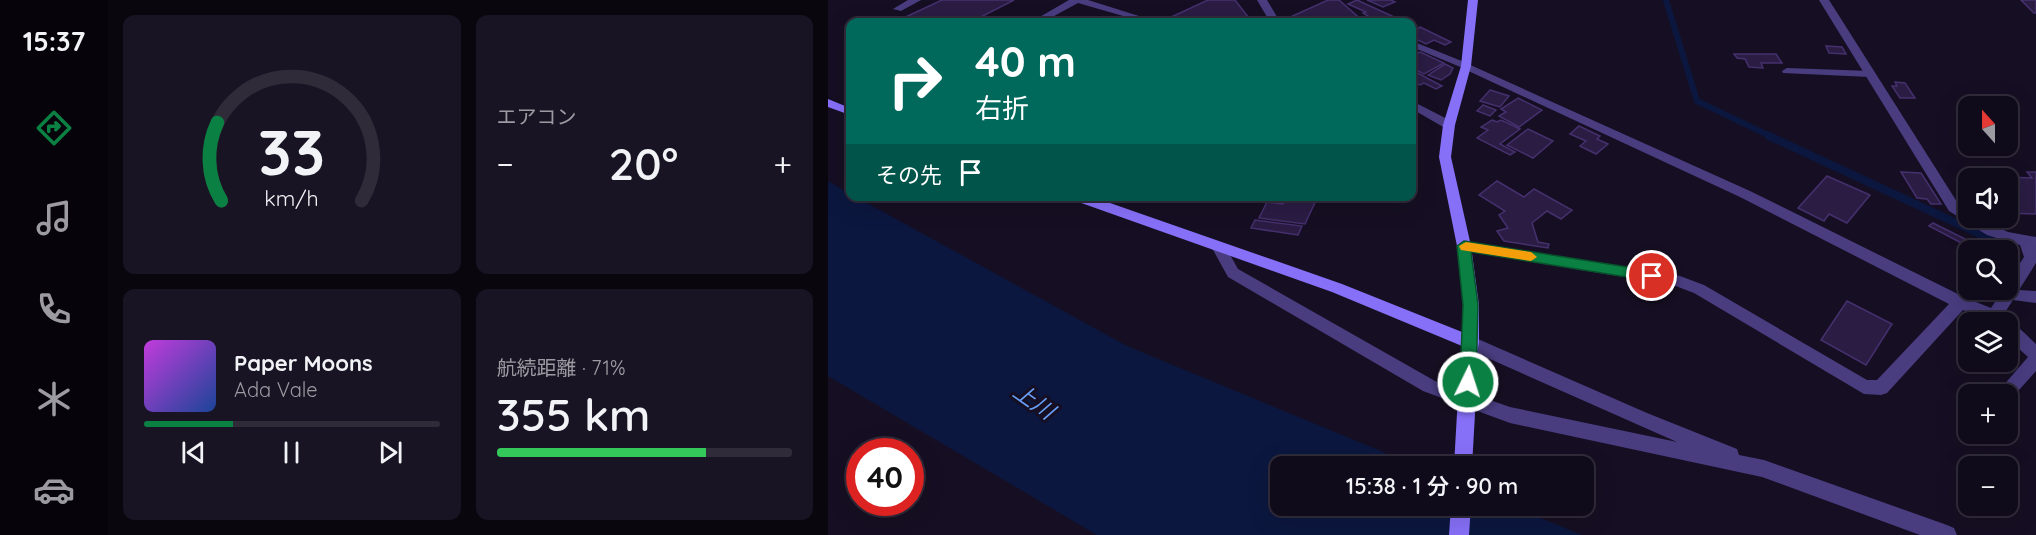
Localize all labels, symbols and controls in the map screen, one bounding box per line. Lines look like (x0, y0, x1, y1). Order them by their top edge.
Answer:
text: 15:37 (23, 24, 85, 58)
text: 40 m (975, 35, 1076, 88)
icon: right (876, 42, 954, 120)
text: 右折 (975, 91, 1029, 125)
north arrow (1958, 96, 2018, 156)
map controls (1958, 96, 2018, 516)
text: エアコン (497, 104, 577, 129)
icon: directions (33, 107, 75, 149)
text: 33 (258, 113, 325, 191)
text: 20° (609, 135, 678, 191)
text: − (497, 143, 514, 184)
text: + (773, 143, 792, 184)
icon: arrive (954, 156, 987, 189)
text: その先 (876, 161, 942, 189)
button: sound (1958, 168, 2018, 228)
text: km/h (265, 186, 319, 212)
icon: music (33, 197, 75, 239)
button: search (1958, 240, 2018, 300)
pin (1626, 250, 1677, 301)
icon: arrive (1635, 259, 1668, 292)
icon: phone (33, 288, 75, 330)
button: layers (1958, 312, 2018, 372)
text: Paper Moons (234, 349, 373, 377)
position arrow (1436, 350, 1500, 414)
text: 航続距離 · 71% (497, 355, 625, 380)
text: Ada Vale (234, 377, 318, 402)
water label: 上川 (1008, 377, 1062, 426)
icon: climate (33, 378, 75, 420)
button: + (1958, 384, 2018, 444)
text: 355 km (497, 386, 650, 442)
icon: previous (177, 436, 210, 469)
icon: pause (275, 436, 308, 469)
icon: next (374, 436, 407, 469)
speed limit sign: 40 (846, 438, 924, 516)
button: − (1958, 456, 2018, 516)
icon: car (33, 469, 75, 511)
text: 15:38 · 1 分 · 90 m (1346, 472, 1518, 500)

